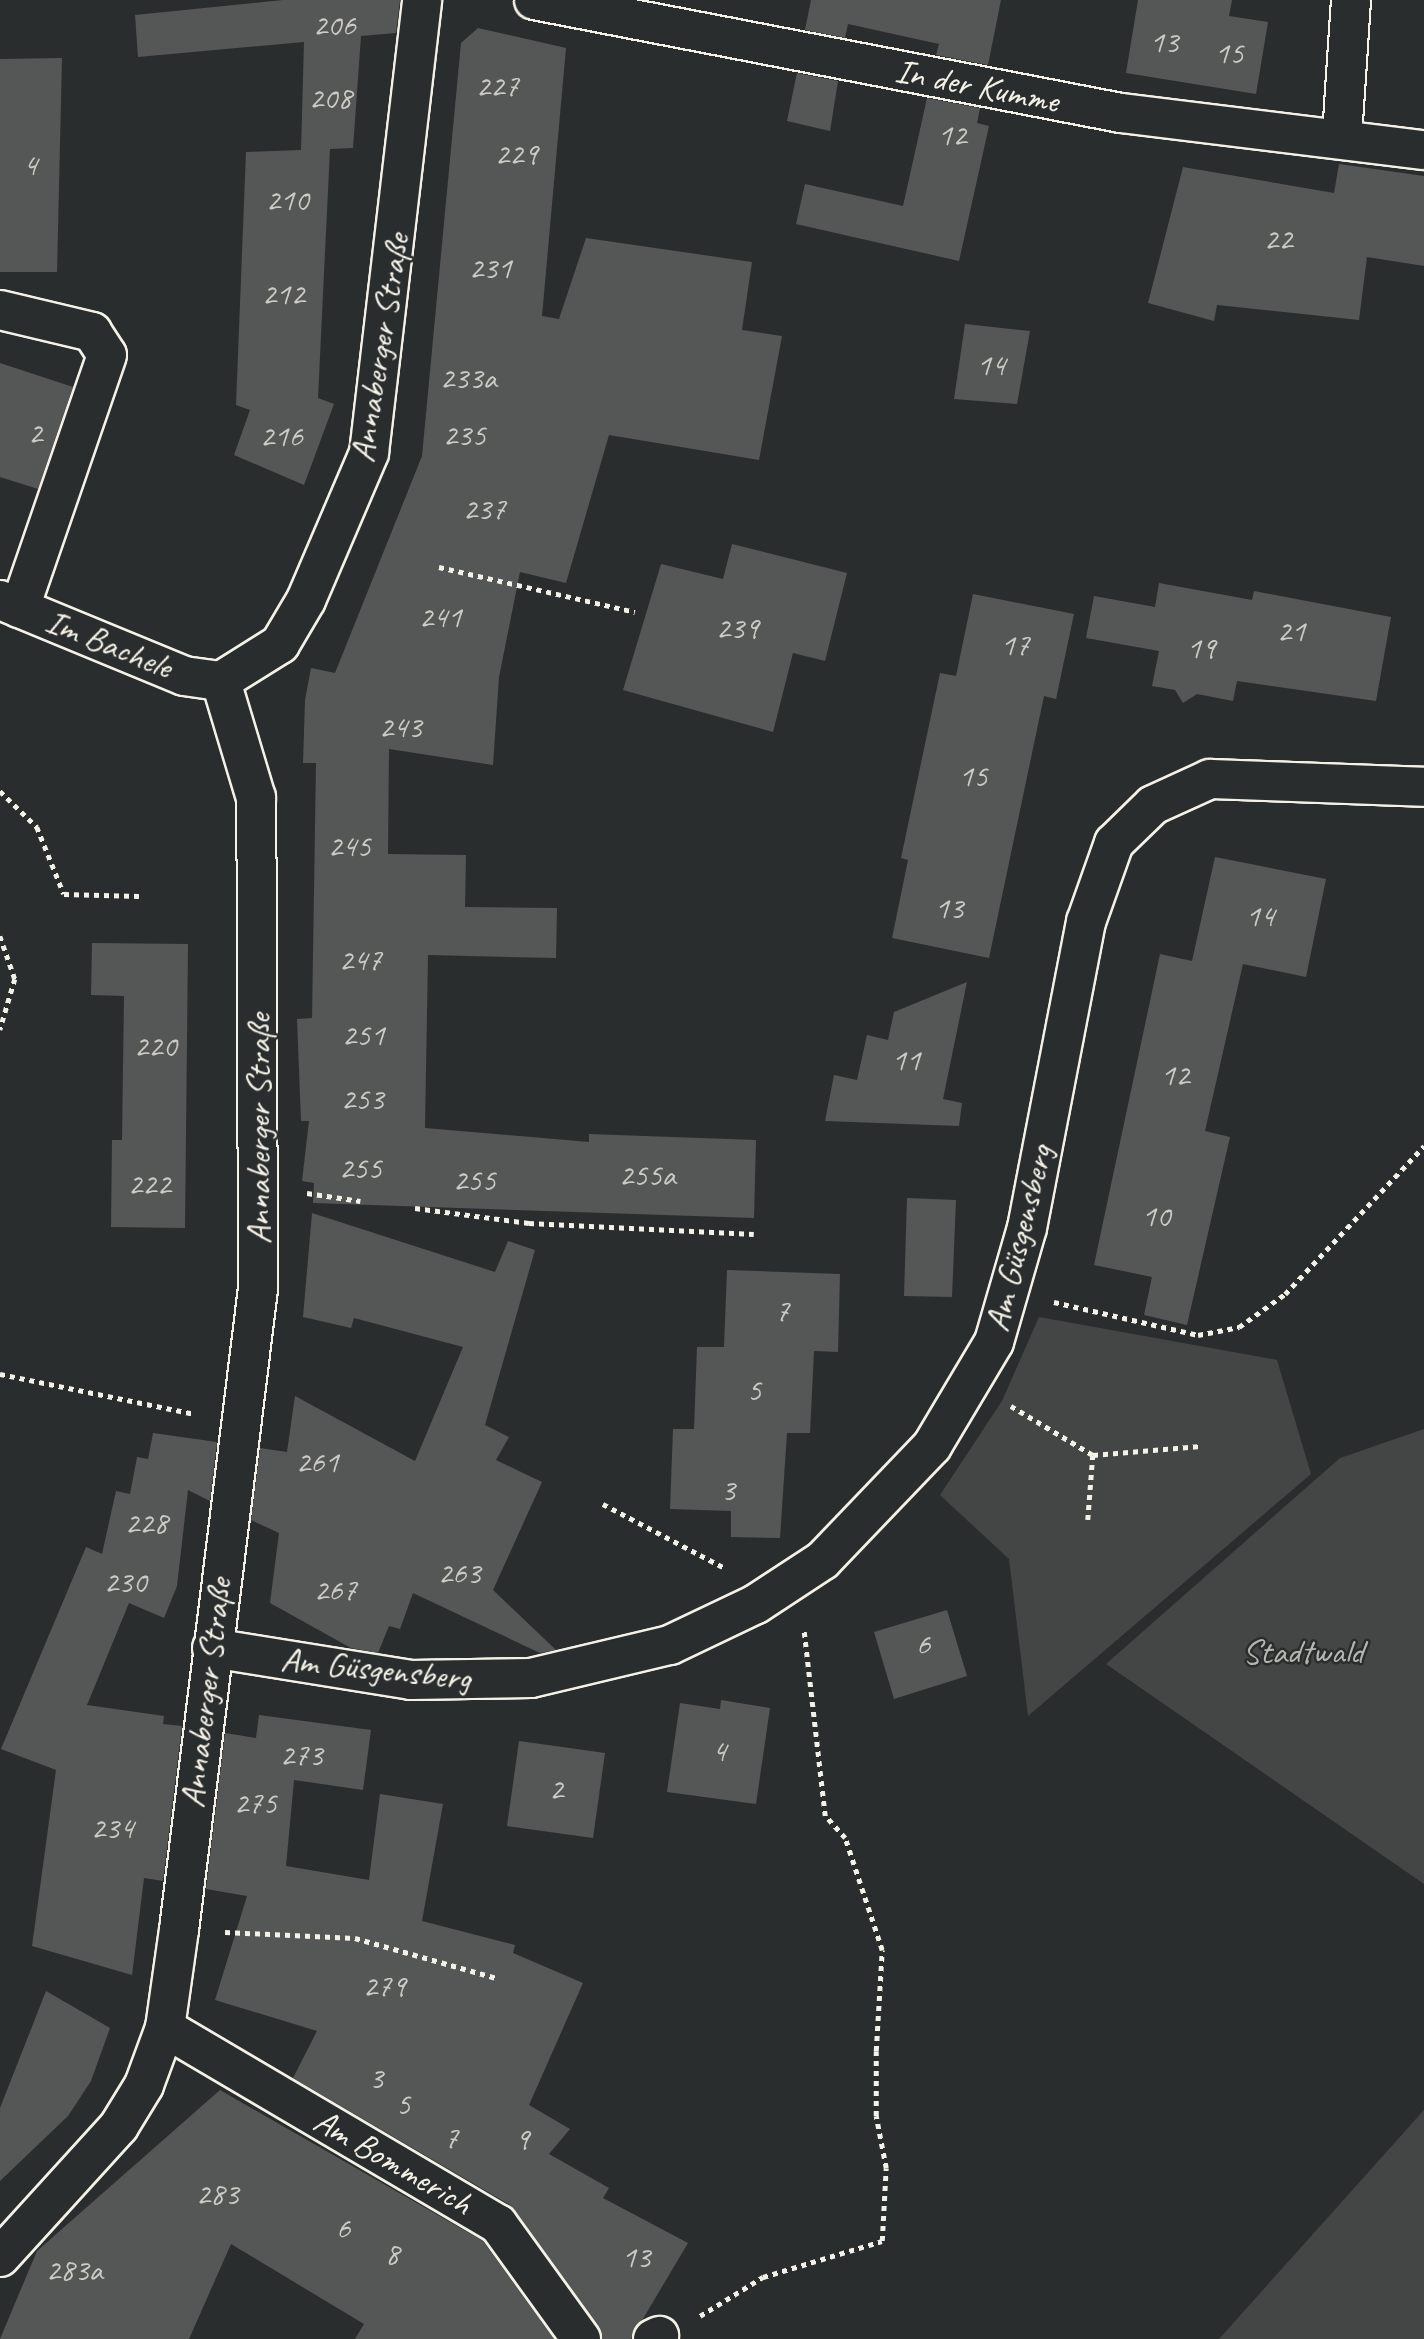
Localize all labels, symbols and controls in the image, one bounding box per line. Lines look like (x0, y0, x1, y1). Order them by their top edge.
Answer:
house number: 206 (312, 6, 356, 44)
house number: 13 (1150, 23, 1178, 61)
house number: 15 (1215, 34, 1243, 72)
street label: In der Kumme (892, 50, 1062, 122)
house number: 227 (475, 67, 519, 105)
house number: 208 (308, 79, 352, 117)
house number: 12 (938, 116, 966, 154)
house number: 229 (494, 135, 538, 173)
house number: 4 (23, 146, 37, 184)
house number: 210 (265, 181, 309, 219)
house number: 22 (1264, 220, 1292, 258)
street label: Annaberger Straße (341, 231, 419, 465)
house number: 231 (468, 249, 512, 287)
house number: 212 (261, 275, 305, 313)
house number: 14 (977, 346, 1005, 384)
house number: 233a (439, 359, 497, 397)
house number: 2 (28, 414, 42, 452)
house number: 235 (442, 416, 486, 454)
house number: 216 (259, 417, 303, 455)
house number: 237 (462, 490, 506, 528)
house number: 241 (418, 598, 462, 636)
street label: Im Bachele (40, 600, 178, 688)
house number: 239 (715, 609, 759, 647)
house number: 21 (1277, 612, 1305, 650)
house number: 17 (1001, 626, 1029, 664)
house number: 19 (1187, 629, 1215, 667)
house number: 243 (378, 708, 422, 746)
house number: 15 (959, 757, 987, 795)
house number: 245 (327, 827, 371, 865)
house number: 13 (935, 889, 963, 927)
house number: 14 (1246, 897, 1274, 935)
house number: 247 (338, 941, 382, 979)
street label: Annaberger Straße (238, 1014, 280, 1244)
house number: 251 (341, 1016, 385, 1054)
house number: 220 (133, 1027, 177, 1065)
house number: 11 (892, 1041, 920, 1079)
house number: 12 (1161, 1056, 1189, 1094)
house number: 253 (340, 1080, 384, 1118)
street label: Am Güsgensberg (976, 1140, 1062, 1336)
house number: 255 (338, 1149, 382, 1187)
house number: 255a (618, 1156, 676, 1194)
house number: 255 (452, 1161, 496, 1199)
house number: 222 (127, 1165, 171, 1203)
house number: 10 (1142, 1197, 1170, 1235)
house number: 7 (775, 1292, 789, 1330)
house number: 5 (747, 1371, 761, 1409)
house number: 261 (295, 1443, 339, 1481)
house number: 3 (721, 1471, 735, 1509)
house number: 228 (124, 1504, 168, 1542)
house number: 263 (437, 1554, 481, 1592)
house number: 230 (103, 1563, 147, 1601)
house number: 267 (313, 1571, 357, 1609)
street label: Annaberger Straße (171, 1576, 241, 1810)
house number: 6 (916, 1625, 930, 1663)
park label: Stadtwald (1242, 1631, 1364, 1673)
street label: Am Güsgensberg (279, 1638, 473, 1700)
house number: 4 (712, 1732, 726, 1770)
house number: 273 (279, 1736, 323, 1774)
house number: 2 (549, 1770, 563, 1808)
house number: 275 (233, 1784, 277, 1822)
house number: 234 (90, 1809, 134, 1847)
house number: 279 (362, 1967, 406, 2005)
house number: 3 (369, 2059, 383, 2097)
house number: 5 (396, 2085, 410, 2123)
street label: Am Bommerich (306, 2100, 480, 2224)
house number: 7 (444, 2119, 458, 2157)
house number: 9 (515, 2120, 529, 2158)
house number: 283 (195, 2175, 239, 2213)
house number: 6 (336, 2209, 350, 2247)
house number: 8 (385, 2235, 399, 2273)
house number: 13 (622, 2238, 650, 2276)
house number: 283a (45, 2251, 103, 2289)

